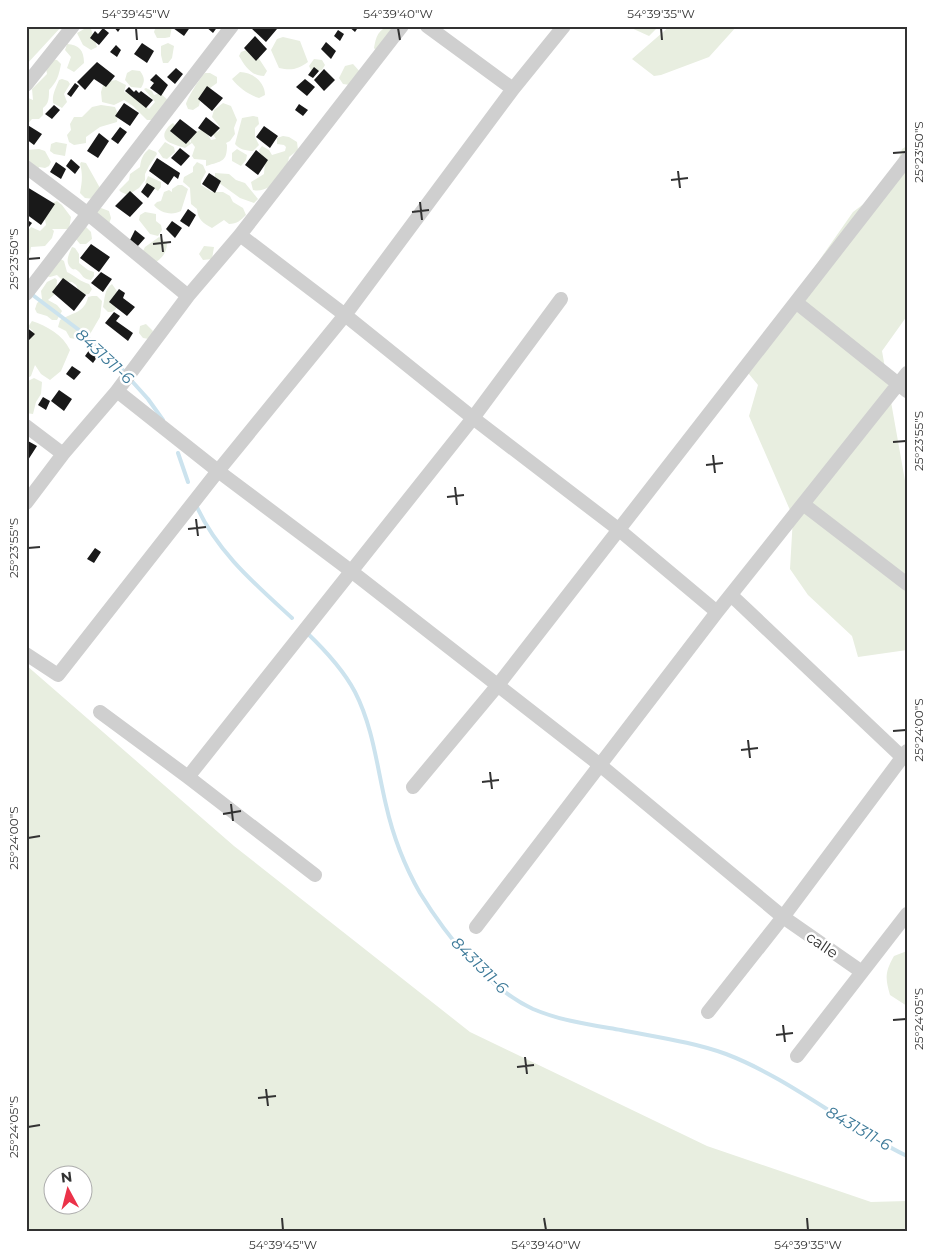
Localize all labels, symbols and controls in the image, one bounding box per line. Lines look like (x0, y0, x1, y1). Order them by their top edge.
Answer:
text: 54°39'45"W (102, 6, 170, 21)
text: 54°39'40"W (363, 6, 433, 21)
text: 54°39'35"W (627, 6, 695, 21)
text: 25°23'50"S (911, 121, 926, 183)
text: 25°23'50"S (6, 228, 21, 290)
water label: 8431311-6 (72, 325, 138, 388)
text: 25°23'55"S (911, 411, 926, 471)
text: 25°23'55"S (6, 518, 21, 578)
text: 25°24'00"S (911, 698, 926, 762)
text: 25°24'00"S (6, 806, 21, 870)
street label: calle (803, 927, 842, 962)
water label: 8431311-6 (448, 933, 512, 998)
text: 25°24'05"S (911, 988, 926, 1050)
text: 25°24'05"S (6, 1096, 21, 1158)
water label: 8431311-6 (823, 1102, 895, 1155)
north arrow (42, 1166, 92, 1216)
text: N (60, 1167, 73, 1187)
text: 54°39'45"W (249, 1237, 317, 1252)
text: 54°39'40"W (511, 1237, 581, 1252)
text: 54°39'35"W (774, 1237, 842, 1252)

